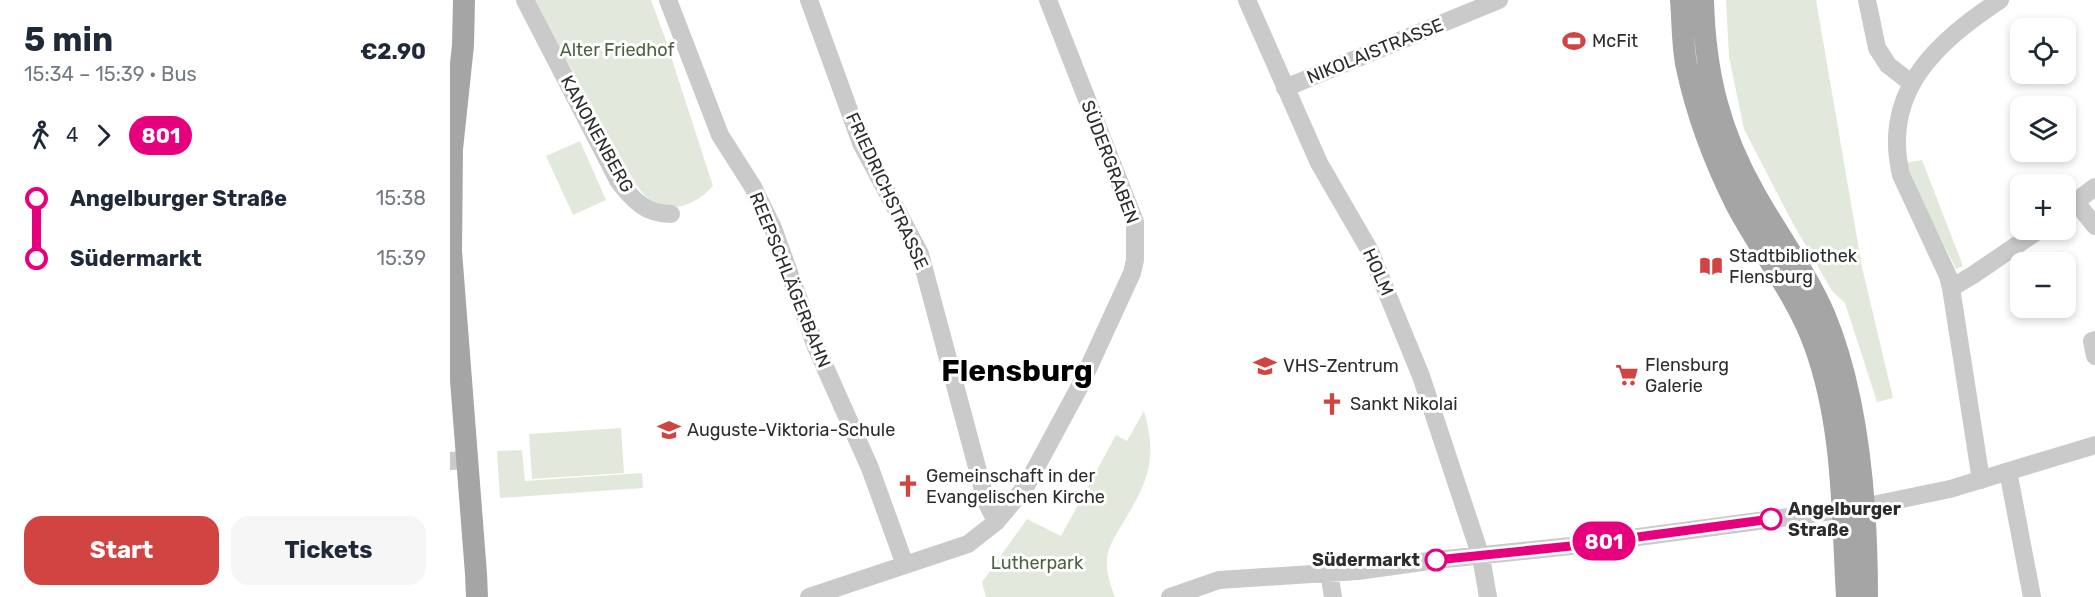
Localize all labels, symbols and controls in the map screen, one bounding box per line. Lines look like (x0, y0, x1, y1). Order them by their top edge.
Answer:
street label: NIKOLAISTRASSE (1304, 14, 1446, 88)
map controls (2010, 18, 2076, 318)
button: locate (2010, 18, 2076, 84)
text: 5 min (24, 20, 113, 59)
sports icon: McFit (1561, 28, 1587, 54)
place label: McFit (1592, 30, 1638, 52)
text: €2.90 (360, 38, 426, 65)
park label: Alter Friedhof (560, 39, 674, 61)
text: 15:34 – 15:39 · Bus (24, 62, 197, 86)
street label: KANONENBERG (556, 72, 638, 196)
button: layers (2010, 96, 2076, 162)
street label: SÜDERGRABEN (1076, 97, 1144, 227)
street label: FRIEDRICHSTRASSE (841, 109, 933, 273)
icon: walk (24, 119, 57, 152)
icon: forward (87, 119, 120, 152)
text: 4 (66, 123, 78, 147)
text: 801 (141, 123, 180, 148)
button: + (2010, 174, 2076, 240)
text: Angelburger Straße (70, 185, 287, 212)
text: 15:38 (376, 186, 426, 210)
street label: REEPSCHLÄGERBAHN (745, 189, 835, 371)
text: Südermarkt (70, 245, 202, 272)
street label: HOLM (1358, 245, 1398, 299)
place label: Stadtbibliothek Flensburg (1729, 245, 1858, 288)
text: 15:39 (377, 246, 426, 270)
button: − (2010, 252, 2076, 318)
library icon: Stadtbibliothek Flensburg (1698, 253, 1724, 279)
district label: Flensburg (941, 353, 1093, 389)
school or university icon: VHS-Zentrum (1252, 353, 1278, 379)
place label: Flensburg Galerie (1645, 354, 1729, 397)
place label: VHS-Zentrum (1283, 355, 1399, 377)
supermarket icon: Flensburg Galerie (1614, 362, 1640, 388)
church icon: Sankt Nikolai (1319, 391, 1345, 417)
place label: Sankt Nikolai (1350, 393, 1458, 415)
school or university icon: Auguste-Viktoria-Schule (656, 417, 682, 443)
place label: Auguste-Viktoria-Schule (687, 419, 895, 441)
place label: Gemeinschaft in der Evangelischen Kirche (926, 465, 1105, 508)
church icon: Gemeinschaft in der Evangelischen Kirche (895, 473, 921, 499)
place label: Angelburger Straße (1788, 498, 1901, 541)
marker: Angelburger Straße (1760, 508, 1782, 530)
button: Start (24, 516, 219, 585)
button: Tickets (231, 516, 426, 585)
line badge: 801 (1570, 522, 1638, 560)
text: 801 (1585, 529, 1623, 554)
place label: Südermarkt (1312, 549, 1420, 571)
marker: Südermarkt (1425, 549, 1447, 571)
park label: Lutherpark (991, 552, 1084, 574)

